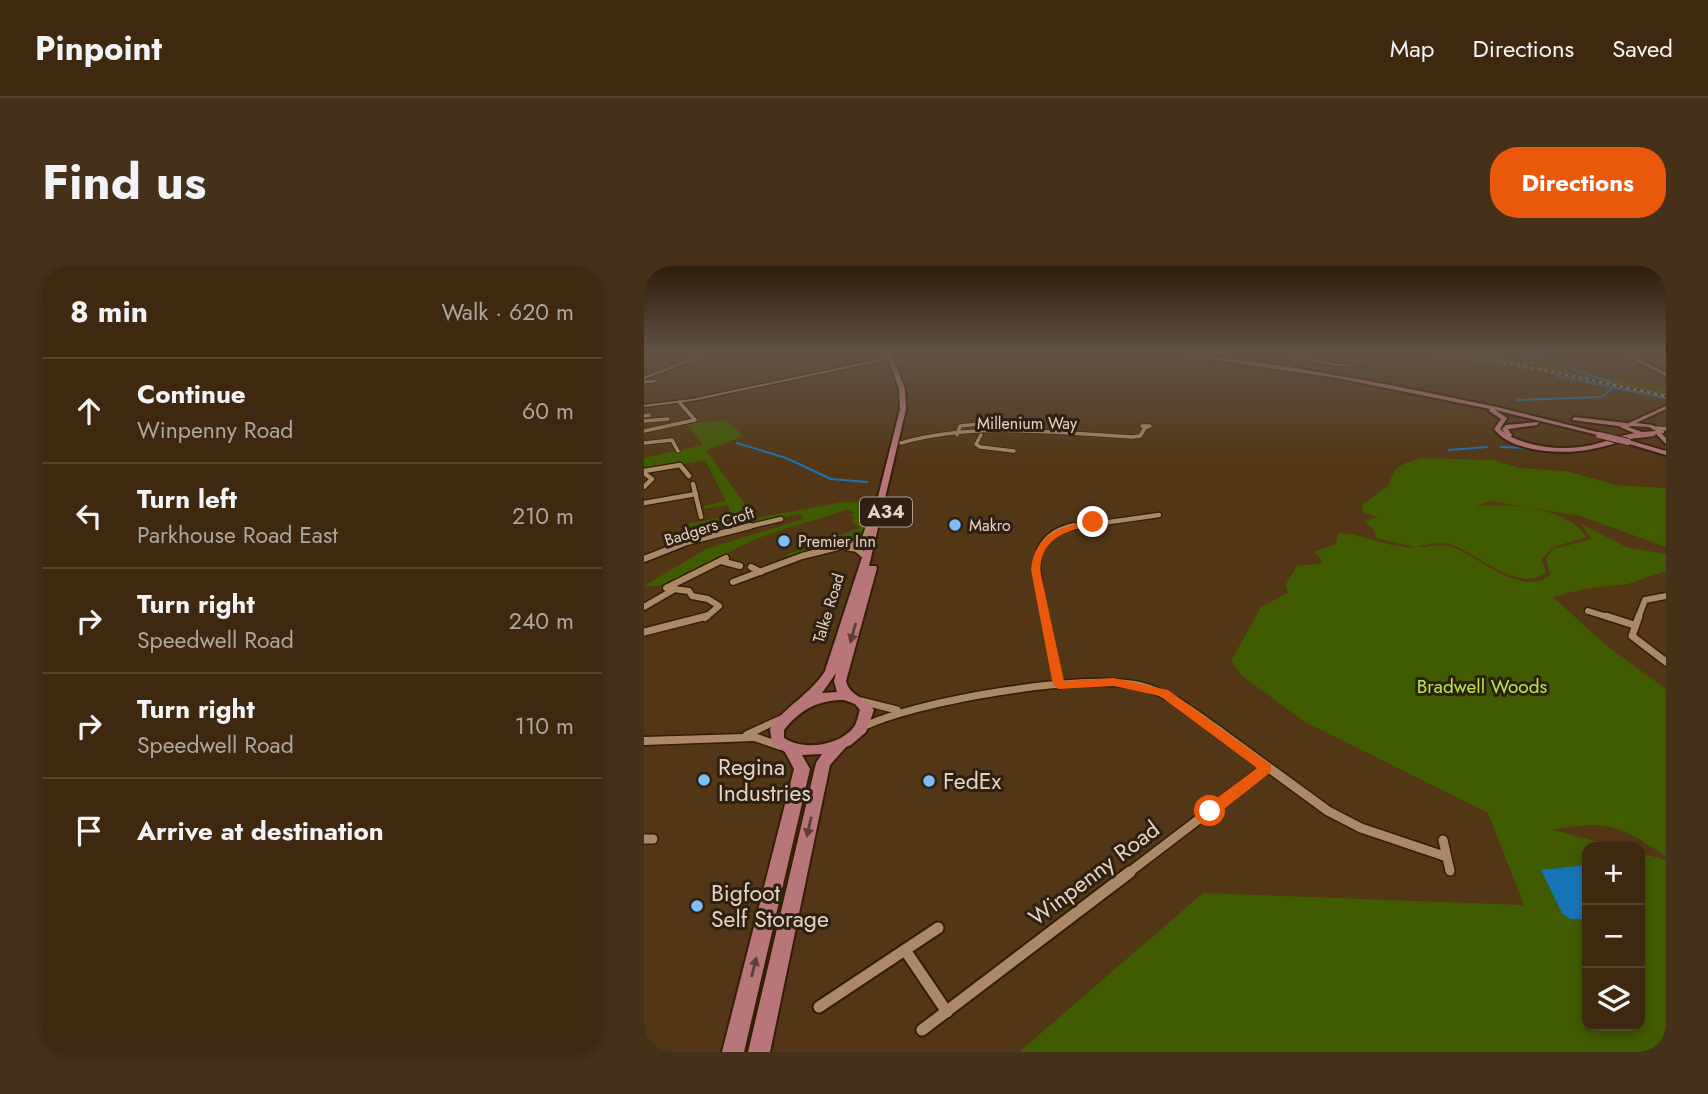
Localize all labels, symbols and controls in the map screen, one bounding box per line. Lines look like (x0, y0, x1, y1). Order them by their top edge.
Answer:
text: Pinpoint (35, 25, 162, 72)
text: Map (1390, 31, 1435, 66)
text: Directions (1473, 31, 1574, 66)
text: Saved (1612, 31, 1673, 66)
text: Find us (42, 147, 206, 217)
button: Directions (1490, 147, 1666, 218)
text: 8 min (70, 290, 148, 333)
text: Walk · 620 m (441, 295, 574, 329)
text: Continue (137, 375, 246, 413)
icon: ahead (70, 392, 108, 430)
text: 60 m (522, 394, 574, 428)
street label: Millenium Way (977, 412, 1078, 435)
text: Winpenny Road (137, 413, 293, 447)
text: Turn left (137, 480, 237, 518)
icon: left (70, 497, 108, 535)
road number: A34 (860, 498, 912, 526)
text: 210 m (512, 499, 574, 533)
street label: Badgers Croft (661, 501, 757, 552)
route end (1077, 506, 1108, 537)
place label: Makro (969, 514, 1011, 537)
marker: Makro (947, 517, 963, 533)
text: Parkhouse Road East (137, 518, 338, 552)
place label: Premier Inn (798, 530, 876, 553)
marker: Premier Inn (776, 533, 792, 549)
street label: Talke Road (807, 571, 850, 646)
text: Turn right (137, 585, 255, 623)
icon: right (70, 602, 108, 640)
text: 240 m (509, 604, 574, 638)
text: Speedwell Road (137, 623, 294, 657)
one-way arrow (848, 623, 858, 644)
park label: Bradwell Woods (1417, 673, 1548, 700)
text: Turn right (137, 690, 255, 728)
icon: right (70, 707, 108, 745)
text: 110 m (515, 709, 574, 743)
text: Speedwell Road (137, 728, 294, 762)
place label: Regina Industries (718, 750, 811, 810)
place label: FedEx (943, 764, 1001, 798)
marker: Regina Industries (696, 772, 712, 788)
marker: FedEx (921, 773, 937, 789)
route start (1194, 795, 1225, 826)
icon: arrive (70, 812, 108, 850)
text: Arrive at destination (137, 812, 384, 850)
street label: Winpenny Road (1021, 812, 1167, 934)
one-way arrow (803, 816, 814, 838)
map controls (1582, 842, 1645, 1031)
button: + (1582, 842, 1645, 905)
place label: Bigfoot Self Storage (711, 876, 829, 936)
marker: Bigfoot Self Storage (689, 898, 705, 914)
button: − (1582, 905, 1645, 968)
one-way arrow (749, 955, 760, 977)
button: layers (1582, 968, 1645, 1031)

